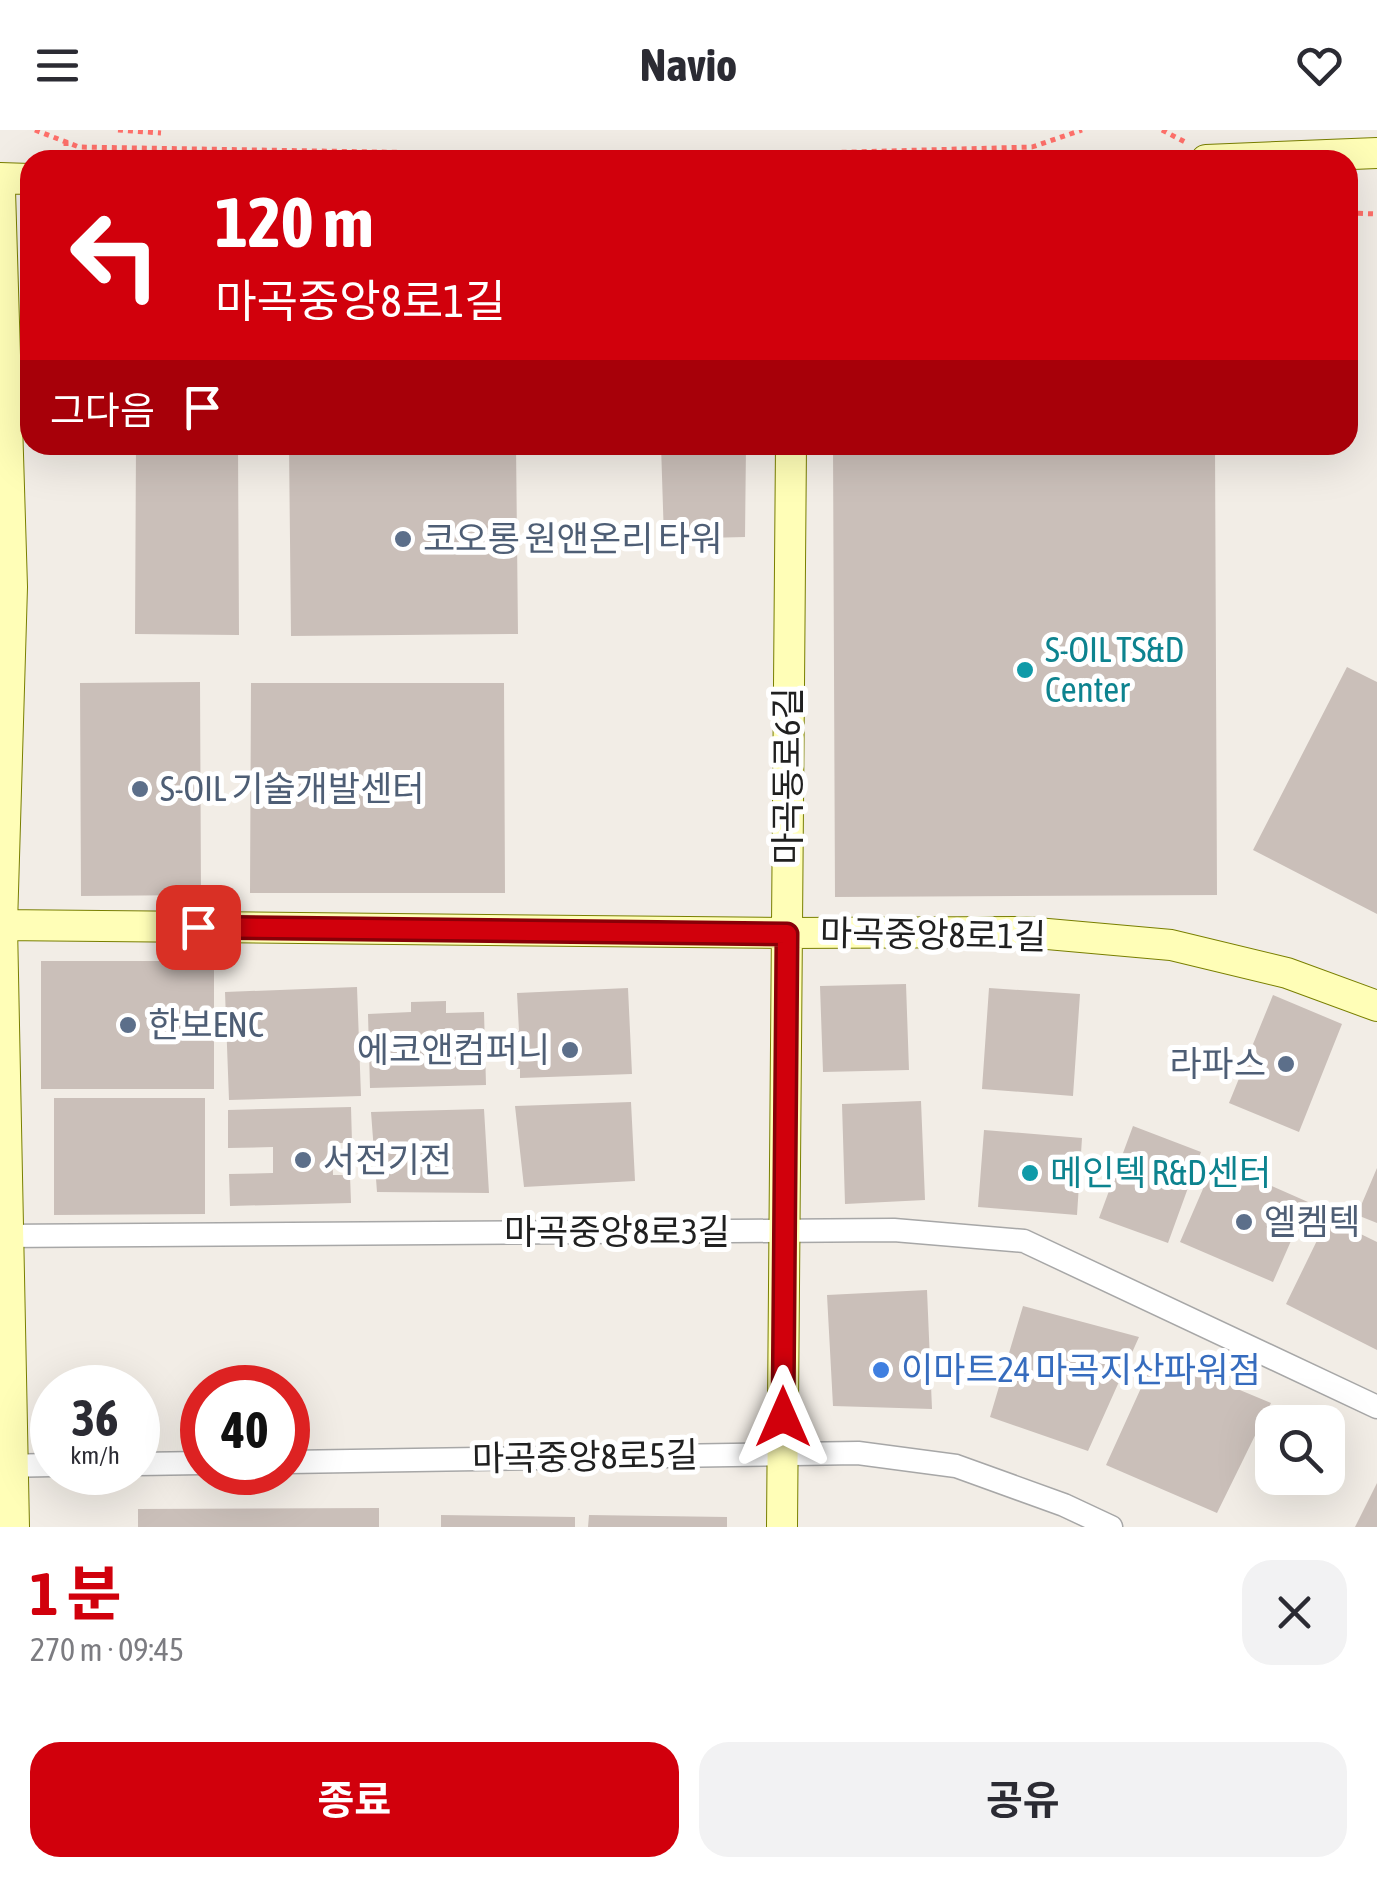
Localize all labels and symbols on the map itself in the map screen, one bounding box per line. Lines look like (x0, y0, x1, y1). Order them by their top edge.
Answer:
place label: 코오롱 원앤온리 타워 (423, 518, 722, 558)
marker: 코오롱 원앤온리 타워 (392, 528, 414, 550)
place label: S-OIL TS&D Center (1045, 629, 1184, 709)
marker: S-OIL TS&D Center (1014, 659, 1036, 681)
street label: 마곡동로6길 (767, 687, 807, 865)
place label: S-OIL 기술개발센터 (160, 768, 424, 808)
marker: S-OIL 기술개발센터 (129, 778, 151, 800)
pin (156, 885, 241, 970)
street label: 마곡중앙8로1길 (820, 912, 1046, 956)
place label: 한보ENC (148, 1004, 264, 1044)
marker: 한보ENC (117, 1014, 139, 1036)
place label: 에코앤컴퍼니 (357, 1029, 550, 1069)
marker: 에코앤컴퍼니 (559, 1039, 581, 1061)
place label: 라파스 (1169, 1043, 1266, 1083)
marker: 라파스 (1275, 1053, 1297, 1075)
place label: 서전기전 (323, 1139, 452, 1179)
marker: 서전기전 (292, 1149, 314, 1171)
place label: 메인텍 R&D센터 (1050, 1152, 1271, 1192)
marker: 메인텍 R&D센터 (1019, 1162, 1041, 1184)
place label: 엘켐텍 (1264, 1201, 1361, 1241)
street label: 마곡중앙8로3길 (504, 1211, 730, 1251)
marker: 엘켐텍 (1233, 1211, 1255, 1233)
place label: 이마트24 마곡지산파워점 (901, 1349, 1261, 1389)
marker: 이마트24 마곡지산파워점 (870, 1359, 892, 1381)
speed limit sign: 40 (180, 1365, 310, 1495)
position arrow (731, 1365, 835, 1469)
street label: 마곡중앙8로5길 (472, 1434, 698, 1478)

